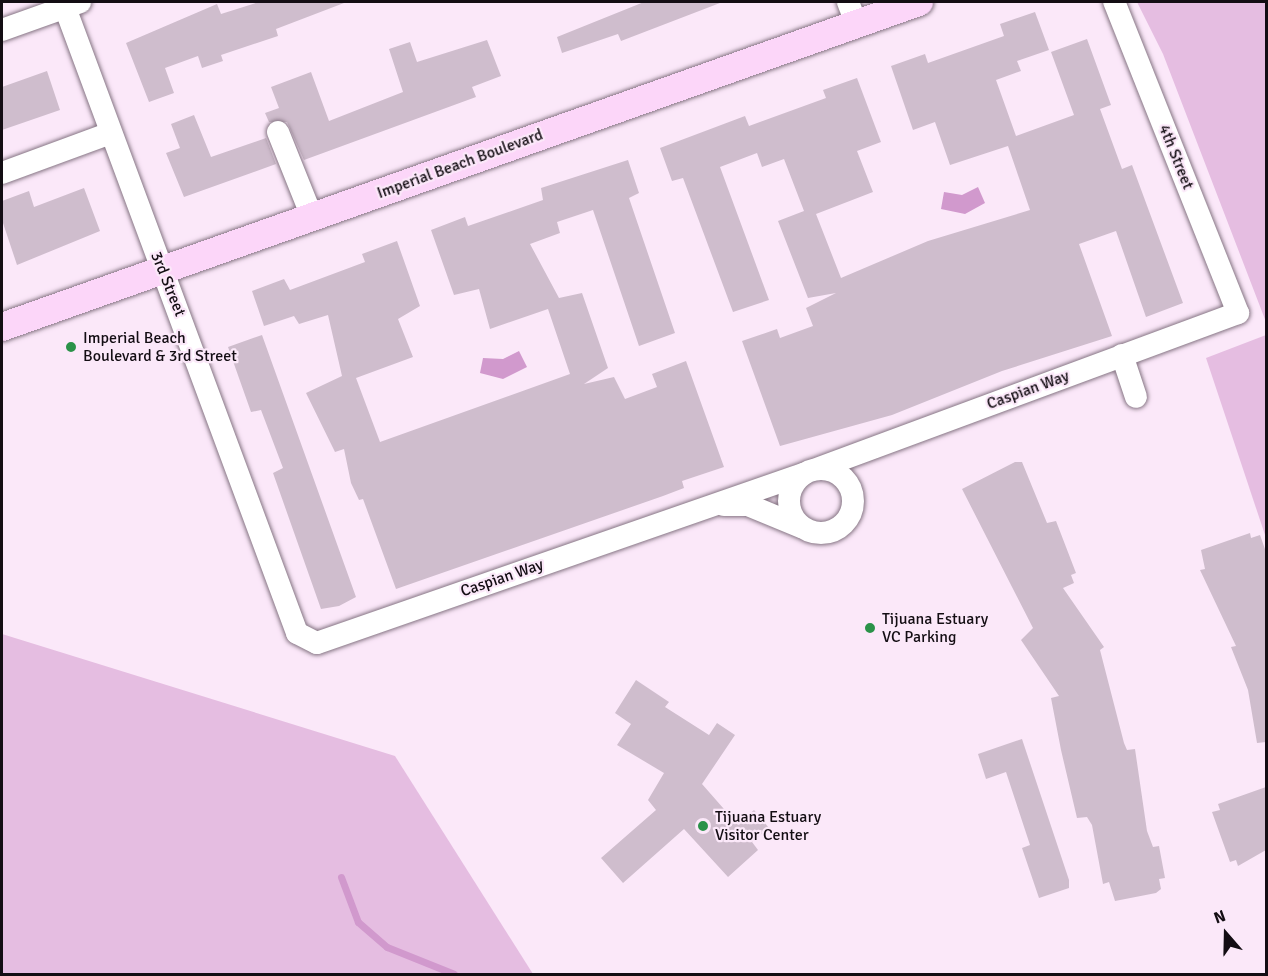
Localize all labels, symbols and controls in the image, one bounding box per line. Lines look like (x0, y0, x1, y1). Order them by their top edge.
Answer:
street label: 4th Street (1154, 122, 1198, 192)
street label: Imperial Beach Boulevard (375, 125, 545, 203)
street label: 3rd Street (146, 249, 190, 319)
place label: Imperial Beach Boulevard & 3rd Street (83, 328, 237, 366)
marker: Imperial Beach Boulevard & 3rd Street (64, 340, 78, 354)
street label: Caspian Way (984, 366, 1072, 414)
street label: Caspian Way (458, 555, 546, 601)
place label: Tijuana Estuary VC Parking (882, 609, 988, 647)
marker: Tijuana Estuary VC Parking (863, 621, 877, 635)
place label: Tijuana Estuary Visitor Center (715, 807, 821, 845)
marker: Tijuana Estuary Visitor Center (696, 819, 710, 833)
north arrow (1196, 904, 1256, 964)
text: N (1211, 906, 1228, 928)

